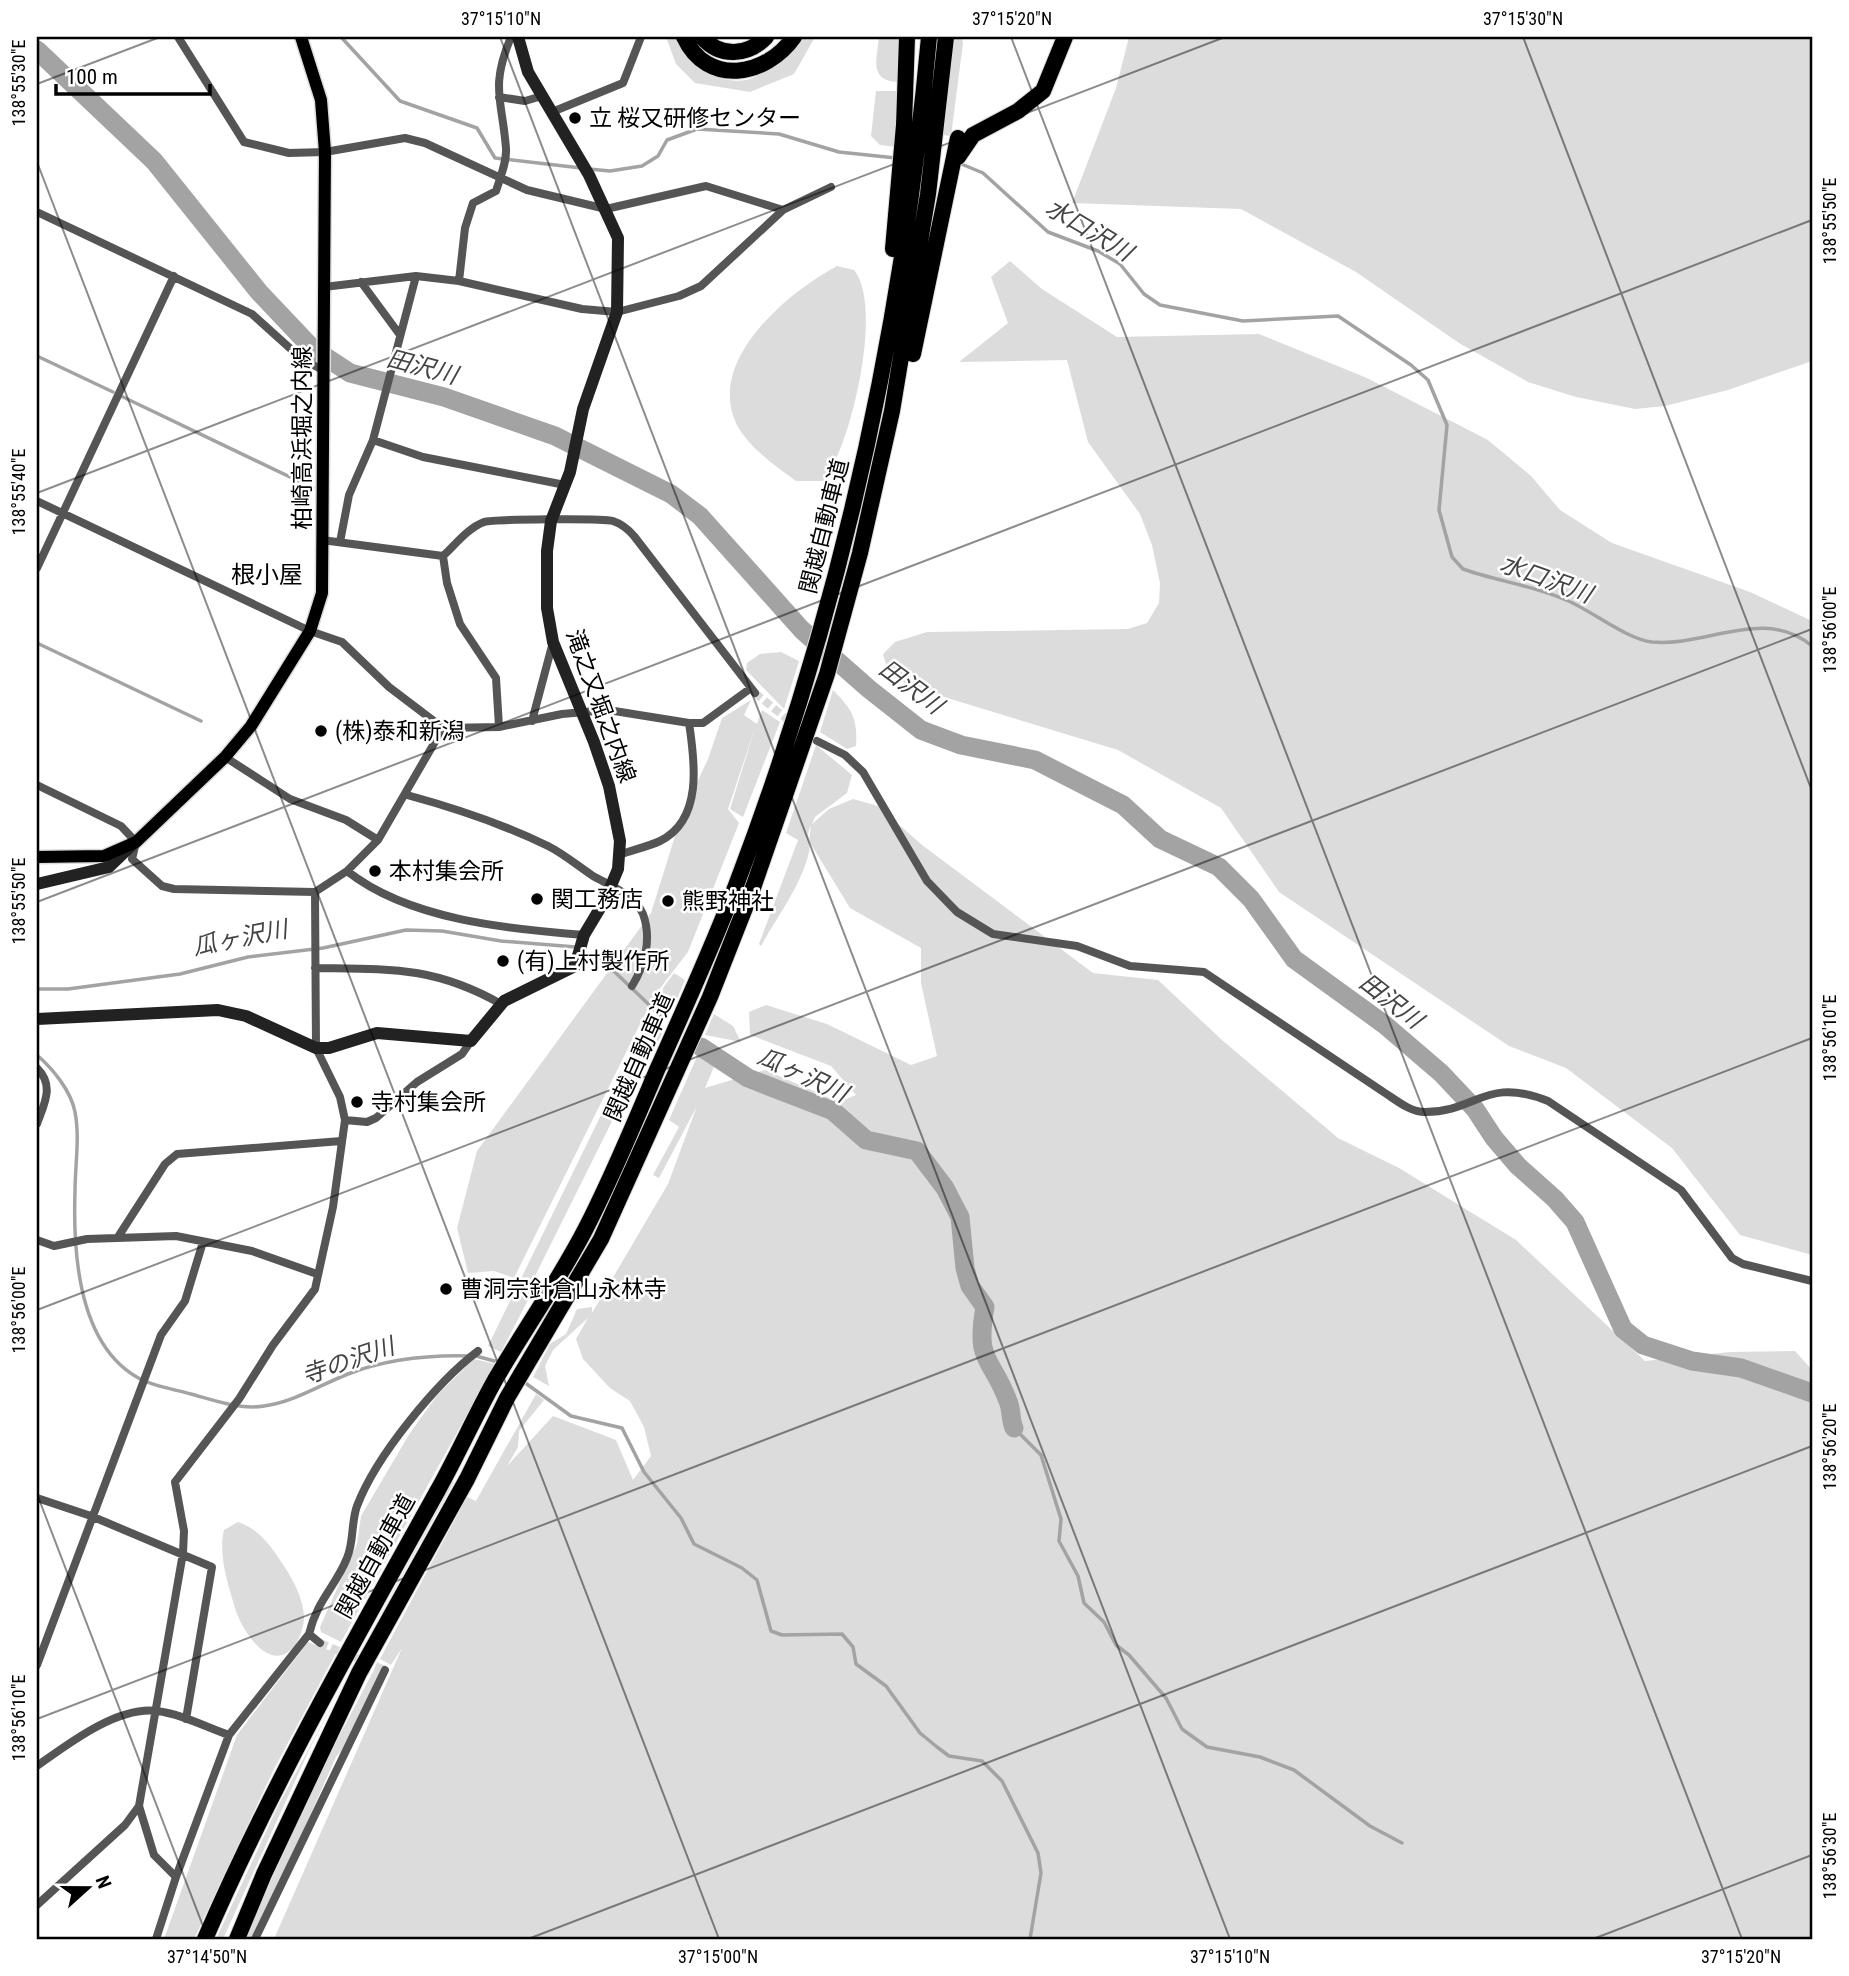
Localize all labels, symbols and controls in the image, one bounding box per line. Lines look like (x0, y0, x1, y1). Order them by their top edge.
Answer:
text: 37°15'10"N (461, 8, 541, 29)
text: 37°15'20"N (972, 8, 1052, 29)
text: 37°15'30"N (1483, 8, 1563, 29)
text: 138°55'30"E (8, 40, 29, 126)
scale bar (56, 52, 210, 96)
text: 100 m (66, 65, 118, 89)
place label: 立 桜又研修センター (589, 105, 801, 132)
marker: 立 桜又研修センター (567, 110, 583, 126)
text: 138°55'50"E (1819, 178, 1840, 264)
water label: 水口沢川 (1041, 193, 1140, 268)
water label: 田沢川 (384, 344, 463, 391)
street label: 柏崎高浜堀之内線 (289, 346, 316, 530)
text: 138°55'40"E (8, 449, 29, 535)
street label: 関越自動車道 (795, 456, 854, 596)
water label: 水口沢川 (1496, 549, 1599, 610)
district label: 根小屋 (231, 561, 303, 589)
text: 138°56'00"E (1819, 587, 1840, 673)
street label: 滝之又堀之内線 (560, 626, 641, 786)
water label: 田沢川 (874, 654, 951, 722)
place label: (株)泰和新潟 (335, 718, 465, 745)
marker: (株)泰和新潟 (313, 723, 329, 739)
text: 138°55'50"E (8, 858, 29, 944)
place label: 本村集会所 (389, 858, 504, 885)
marker: 本村集会所 (367, 863, 383, 879)
place label: 関工務店 (551, 886, 643, 913)
place label: 熊野神社 (682, 888, 774, 915)
marker: 関工務店 (529, 891, 545, 907)
marker: 熊野神社 (660, 893, 676, 909)
water label: 瓜ヶ沢川 (190, 915, 293, 961)
place label: (有)上村製作所 (517, 948, 670, 975)
marker: (有)上村製作所 (495, 953, 511, 969)
water label: 田沢川 (1354, 968, 1430, 1036)
street label: 関越自動車道 (599, 989, 680, 1126)
text: 138°56'10"E (1819, 995, 1840, 1081)
water label: 瓜ヶ沢川 (754, 1042, 855, 1109)
place label: 寺村集会所 (371, 1089, 486, 1116)
marker: 寺村集会所 (349, 1094, 365, 1110)
text: 138°56'00"E (8, 1267, 29, 1353)
place label: 曹洞宗針倉山永林寺 (460, 1276, 667, 1303)
marker: 曹洞宗針倉山永林寺 (438, 1281, 454, 1297)
water label: 寺の沢川 (298, 1331, 401, 1390)
text: 138°56'20"E (1819, 1404, 1840, 1490)
street label: 関越自動車道 (330, 1489, 421, 1623)
text: 138°56'10"E (8, 1675, 29, 1761)
text: 138°56'30"E (1819, 1813, 1840, 1899)
north arrow (52, 1854, 122, 1924)
text: N (91, 1873, 116, 1892)
text: 37°14'50"N (167, 1946, 247, 1967)
text: 37°15'00"N (678, 1946, 758, 1967)
text: 37°15'10"N (1190, 1946, 1270, 1967)
text: 37°15'20"N (1701, 1946, 1781, 1967)

